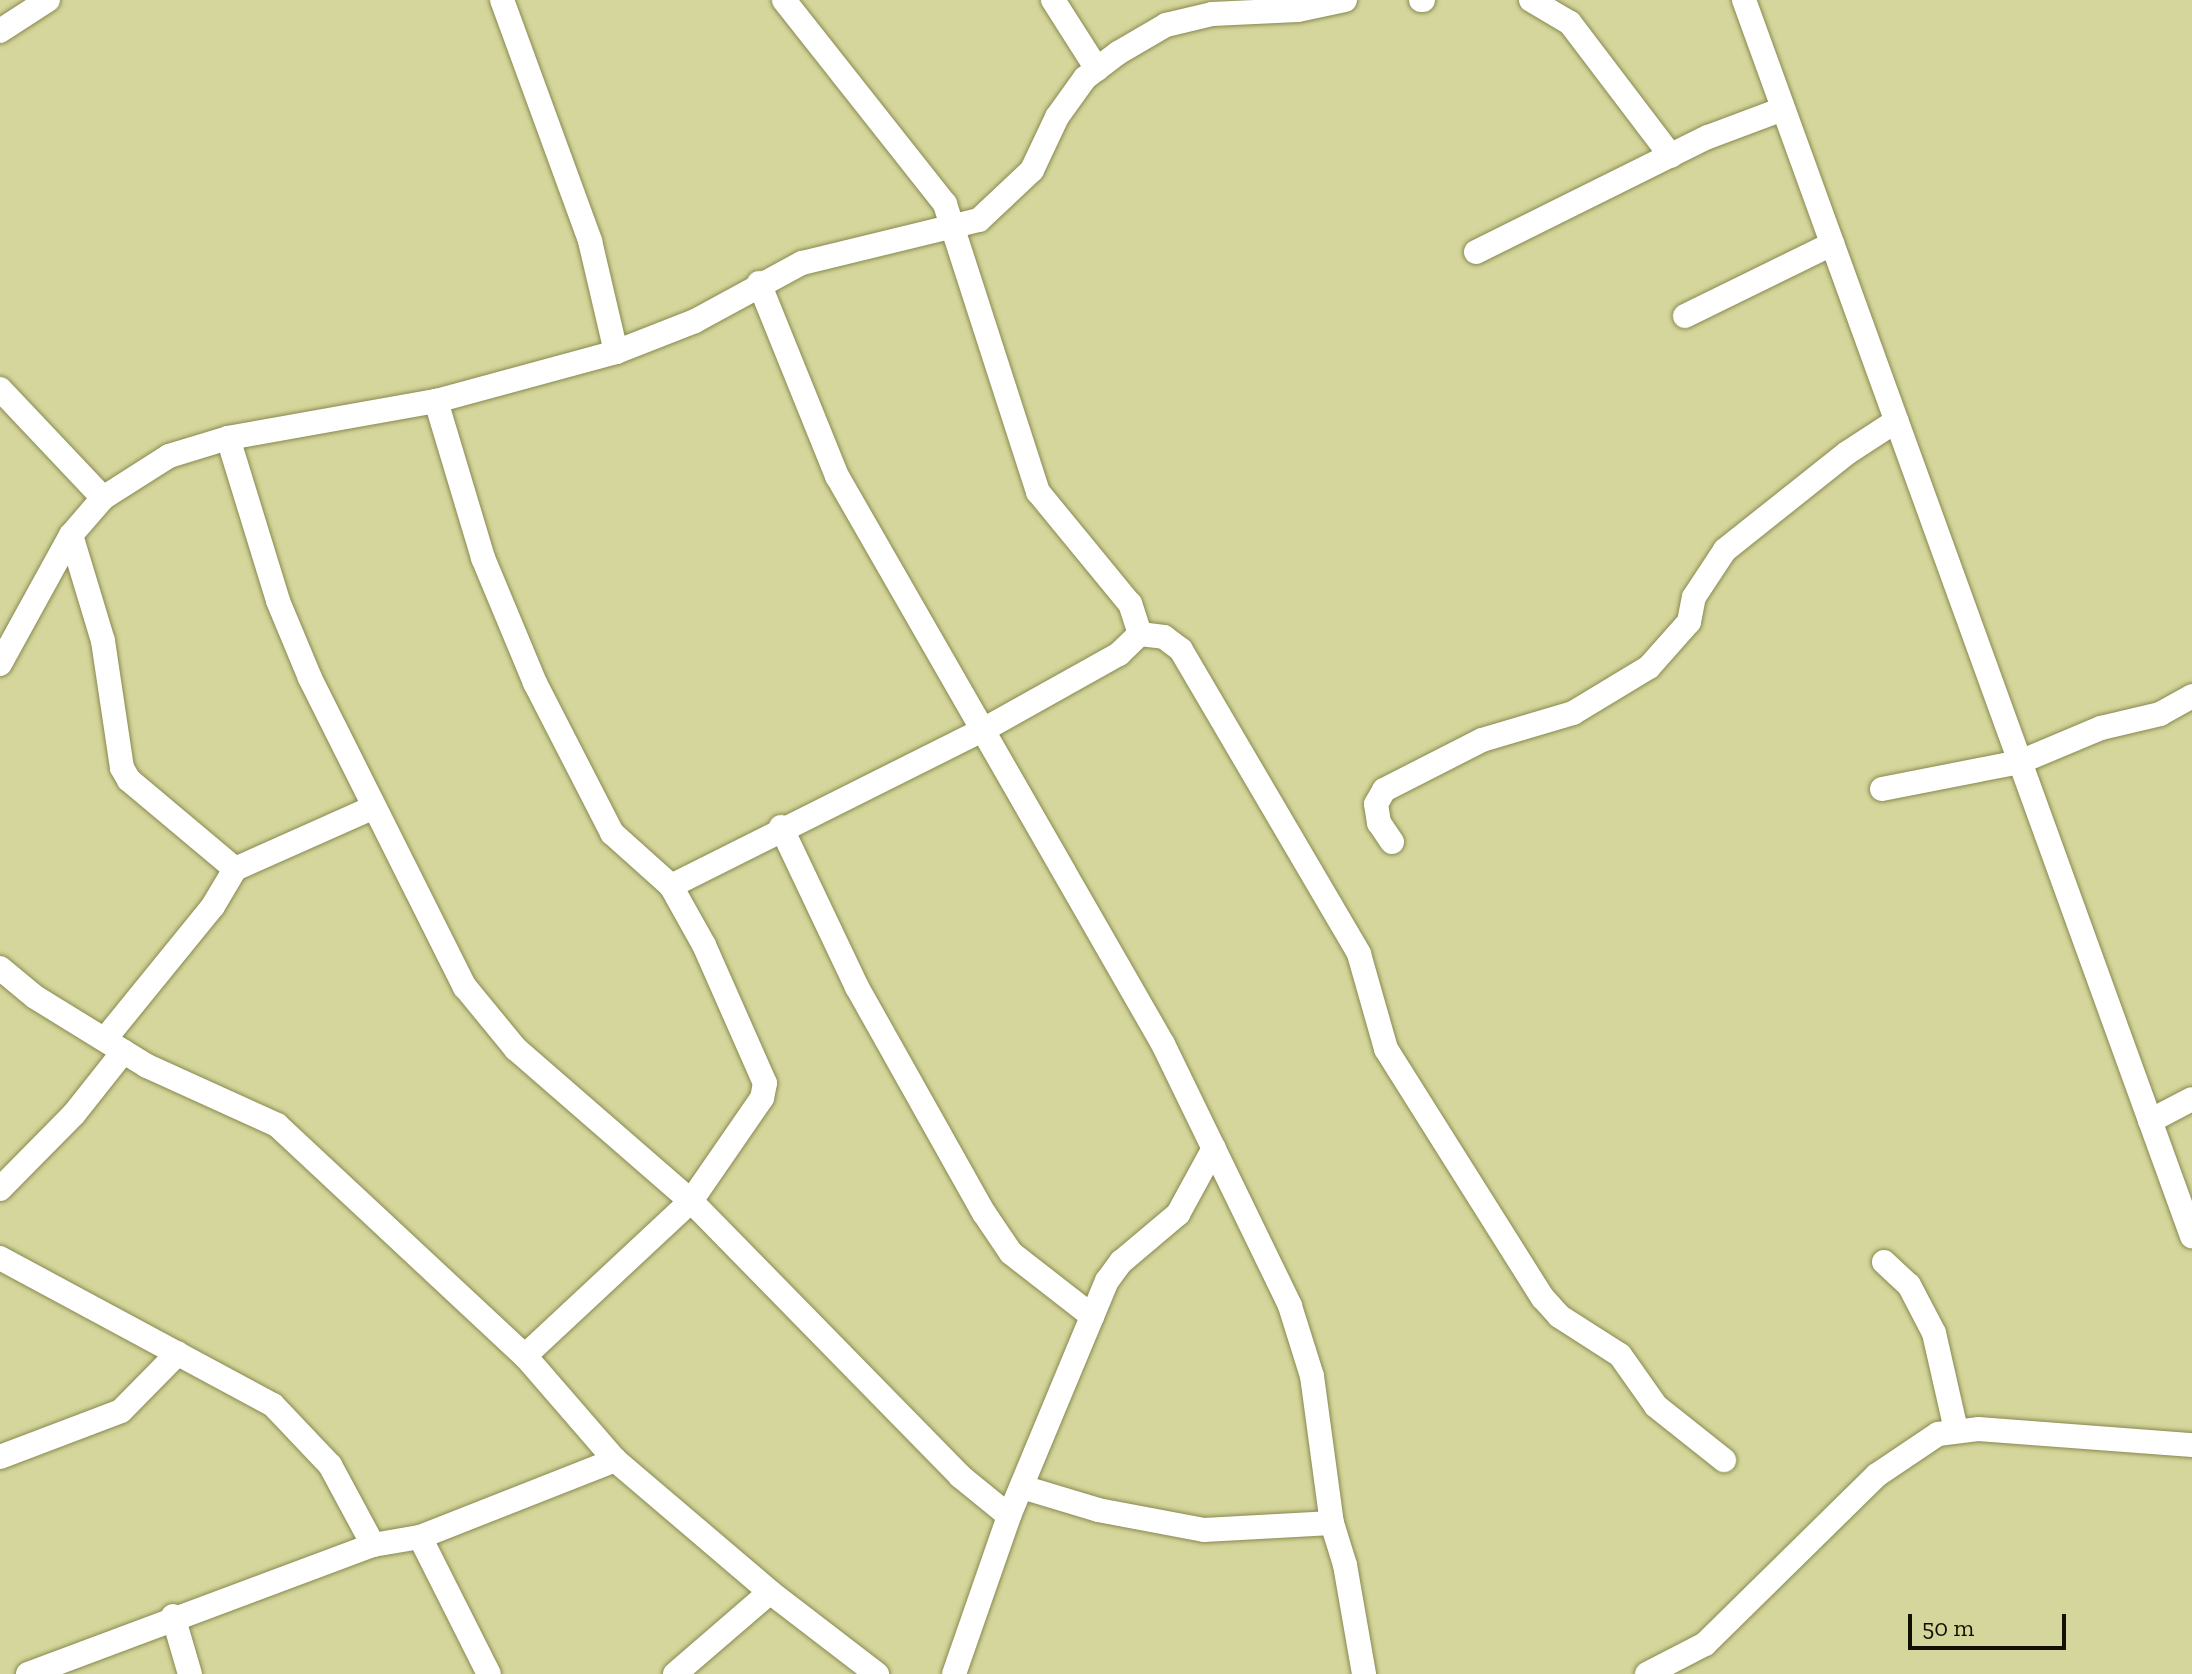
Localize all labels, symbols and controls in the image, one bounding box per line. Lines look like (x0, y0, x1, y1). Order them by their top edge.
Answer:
scale bar (1912, 1598, 2070, 1648)
text: 50 m (1922, 1613, 1974, 1642)

